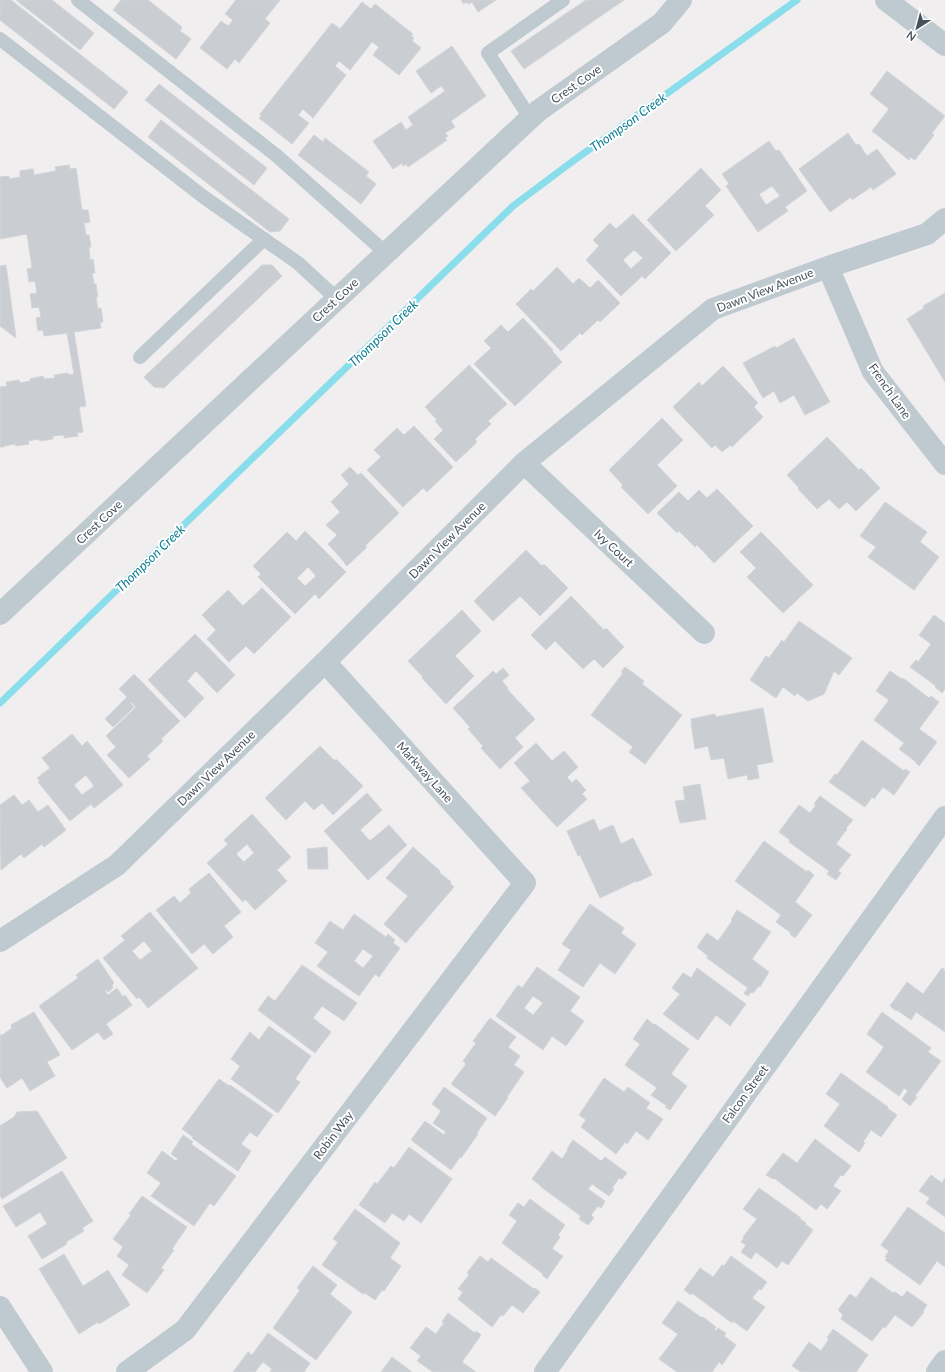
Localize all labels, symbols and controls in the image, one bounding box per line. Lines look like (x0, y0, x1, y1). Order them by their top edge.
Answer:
north arrow (897, 8, 937, 48)
text: N (904, 29, 918, 44)
street label: Crest Cove (548, 61, 604, 107)
water label: Thompson Creek (587, 88, 670, 155)
street label: Dawn View Avenue (714, 265, 816, 315)
street label: Crest Cove (309, 275, 361, 325)
water label: Thompson Creek (345, 295, 422, 370)
street label: French Lane (865, 360, 915, 422)
street label: Crest Cove (73, 497, 125, 547)
street label: Dawn View Avenue (405, 498, 489, 582)
water label: Thompson Creek (112, 520, 189, 595)
street label: Ivy Court (591, 526, 637, 570)
street label: Dawn View Avenue (174, 727, 258, 809)
street label: Markway Lane (394, 738, 456, 806)
street label: Falcon Street (719, 1061, 772, 1126)
street label: Robin Way (310, 1107, 357, 1162)

